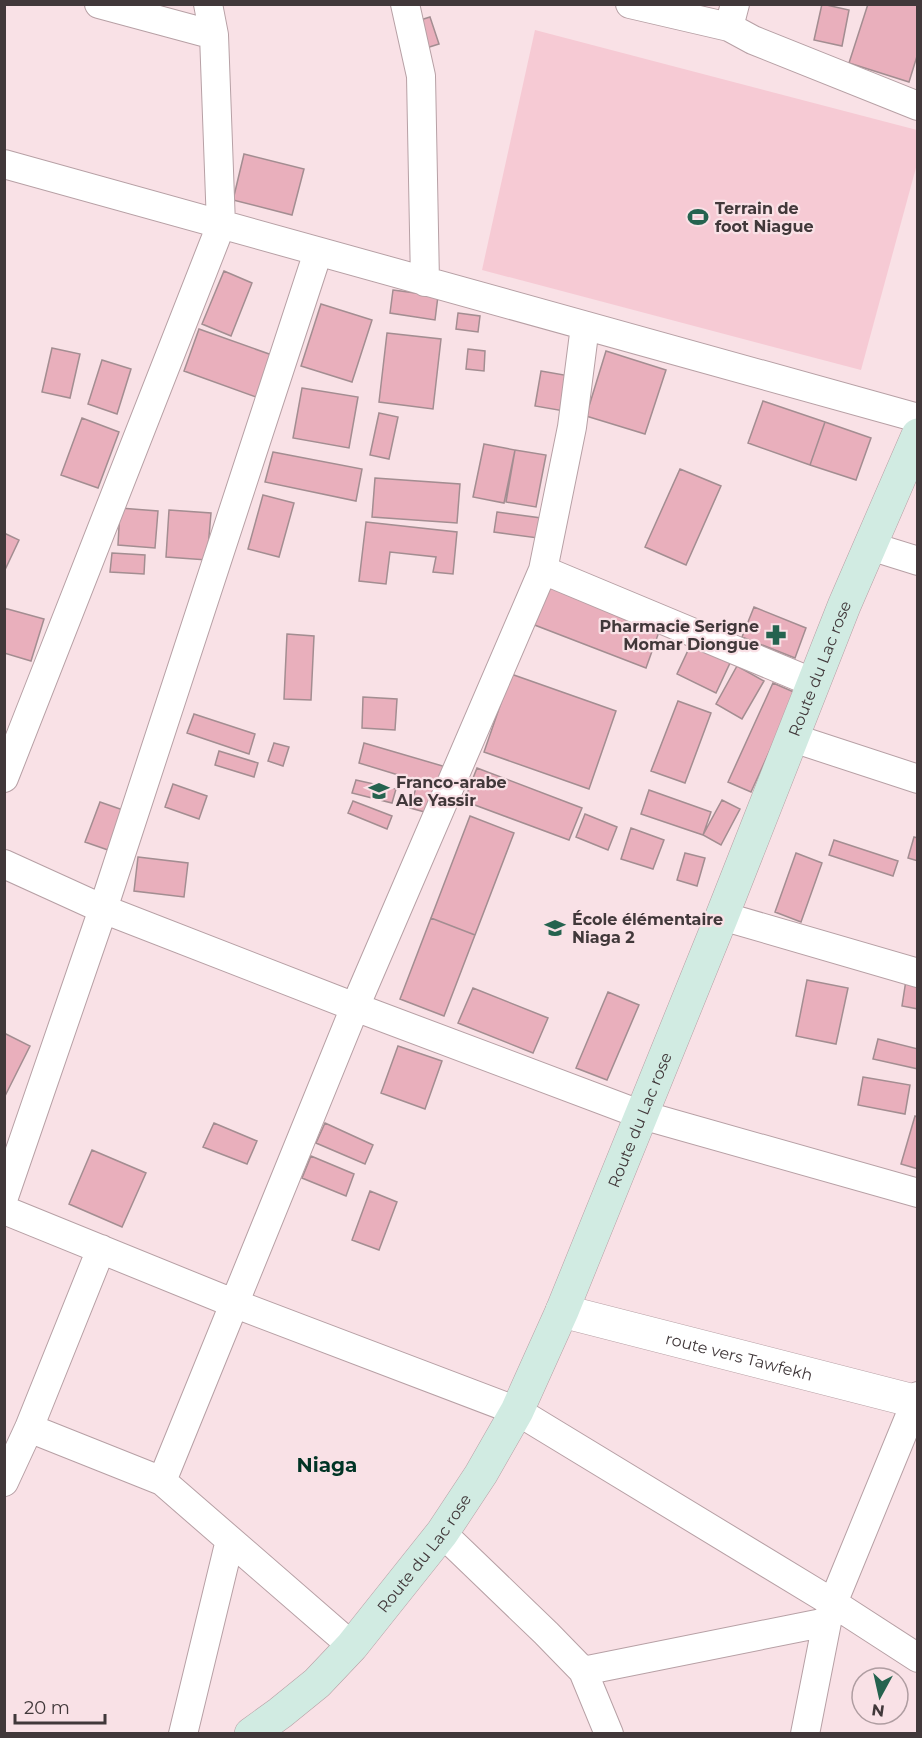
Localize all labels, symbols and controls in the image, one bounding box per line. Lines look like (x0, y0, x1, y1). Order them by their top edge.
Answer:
place label: Terrain de foot Niague (715, 199, 814, 236)
sports icon: Terrain de foot Niague (686, 205, 710, 229)
street label: Route du Lac rose (784, 598, 855, 739)
place label: Pharmacie Serigne Momar Diongue (600, 617, 759, 654)
pharmacy icon: Pharmacie Serigne Momar Diongue (764, 623, 788, 647)
place label: Franco-arabe Ale Yassir (395, 773, 507, 810)
school or university icon: Franco-arabe Ale Yassir (367, 779, 391, 803)
place label: École élémentaire Niaga 2 (572, 910, 723, 947)
school or university icon: École élémentaire Niaga 2 (543, 916, 567, 940)
street label: Route du Lac rose (604, 1049, 675, 1190)
street label: route vers Tawfekh (664, 1328, 815, 1384)
district label: Niaga (297, 1453, 357, 1477)
street label: Route du Lac rose (373, 1490, 475, 1616)
north arrow (850, 1666, 910, 1726)
scale bar (15, 1687, 105, 1725)
text: 20 m (24, 1697, 70, 1719)
text: N (870, 1700, 886, 1721)

